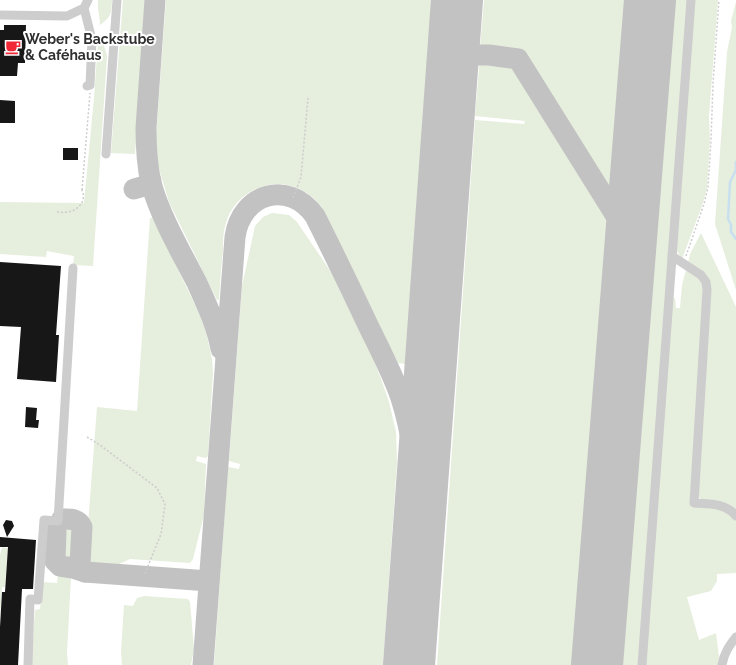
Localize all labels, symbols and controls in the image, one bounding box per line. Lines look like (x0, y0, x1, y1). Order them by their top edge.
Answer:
place label: Weber's Backstube & Caféhaus (25, 31, 155, 63)
cafe icon: Weber's Backstube & Caféhaus (4, 38, 22, 56)

